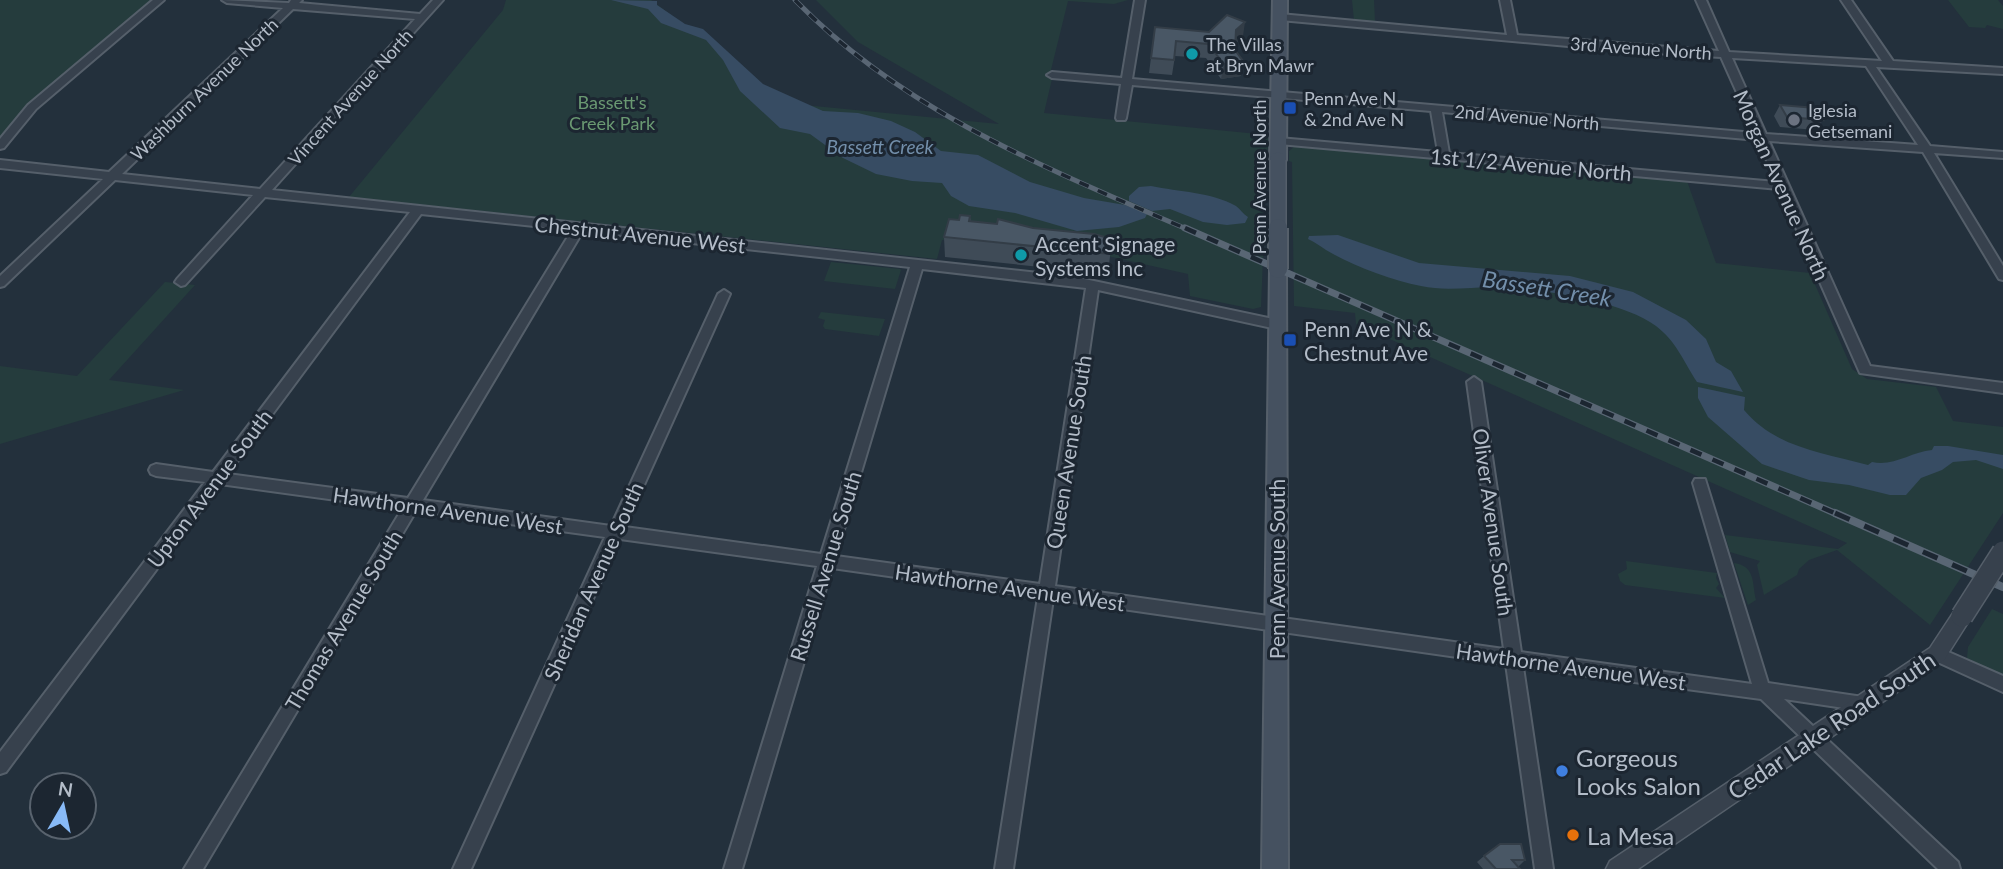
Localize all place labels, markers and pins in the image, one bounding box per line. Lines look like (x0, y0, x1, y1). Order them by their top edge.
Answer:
place label: The Villas at Bryn Mawr (1206, 33, 1314, 76)
marker: The Villas at Bryn Mawr (1184, 46, 1200, 62)
place label: Penn Ave N & 2nd Ave N (1304, 87, 1404, 130)
place label: Iglesia Getsemani (1808, 99, 1892, 142)
marker: Penn Ave N & 2nd Ave N (1282, 100, 1298, 116)
marker: Iglesia Getsemani (1786, 112, 1802, 128)
place label: Accent Signage Systems Inc (1035, 231, 1175, 280)
marker: Accent Signage Systems Inc (1013, 247, 1029, 263)
place label: Penn Ave N & Chestnut Ave (1304, 316, 1432, 365)
marker: Penn Ave N & Chestnut Ave (1282, 332, 1298, 348)
place label: Gorgeous Looks Salon (1576, 743, 1701, 800)
marker: Gorgeous Looks Salon (1554, 763, 1570, 779)
place label: La Mesa (1587, 821, 1674, 850)
marker: La Mesa (1565, 827, 1581, 843)

